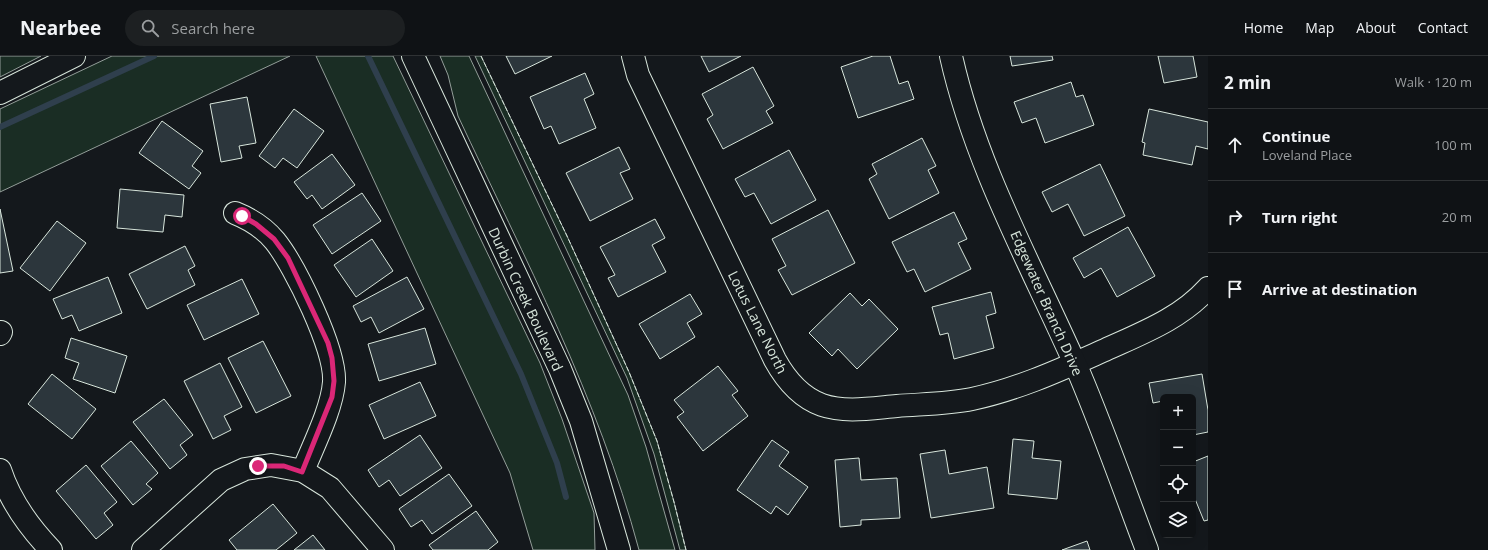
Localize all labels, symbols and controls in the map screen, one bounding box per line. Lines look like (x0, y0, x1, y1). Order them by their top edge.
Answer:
search box (125, 10, 405, 46)
text: Nearbee (20, 15, 101, 41)
icon: search (139, 17, 161, 39)
text: Search here (171, 18, 255, 38)
text: Home (1244, 18, 1283, 37)
text: Map (1305, 18, 1334, 37)
text: About (1356, 18, 1396, 37)
text: Contact (1418, 18, 1468, 37)
text: 2 min (1224, 71, 1271, 94)
text: Walk · 120 m (1395, 73, 1472, 91)
text: Continue (1262, 126, 1330, 146)
icon: ahead (1224, 134, 1246, 156)
text: 100 m (1434, 136, 1472, 154)
text: Loveland Place (1262, 146, 1352, 164)
icon: right (1224, 206, 1246, 228)
route start (233, 207, 251, 225)
text: Turn right (1262, 207, 1337, 227)
text: 20 m (1442, 208, 1472, 226)
street label: Durbin Creek Boulevard (484, 224, 568, 374)
street label: Edgewater Branch Drive (1006, 227, 1088, 379)
street label: Lotus Lane North (724, 267, 792, 377)
icon: arrive (1224, 278, 1246, 300)
text: Arrive at destination (1262, 279, 1417, 299)
map controls (1160, 394, 1196, 538)
button: + (1160, 394, 1196, 430)
button: − (1160, 430, 1196, 466)
route end (249, 457, 267, 475)
button: locate (1160, 466, 1196, 502)
button: layers (1160, 502, 1196, 538)

